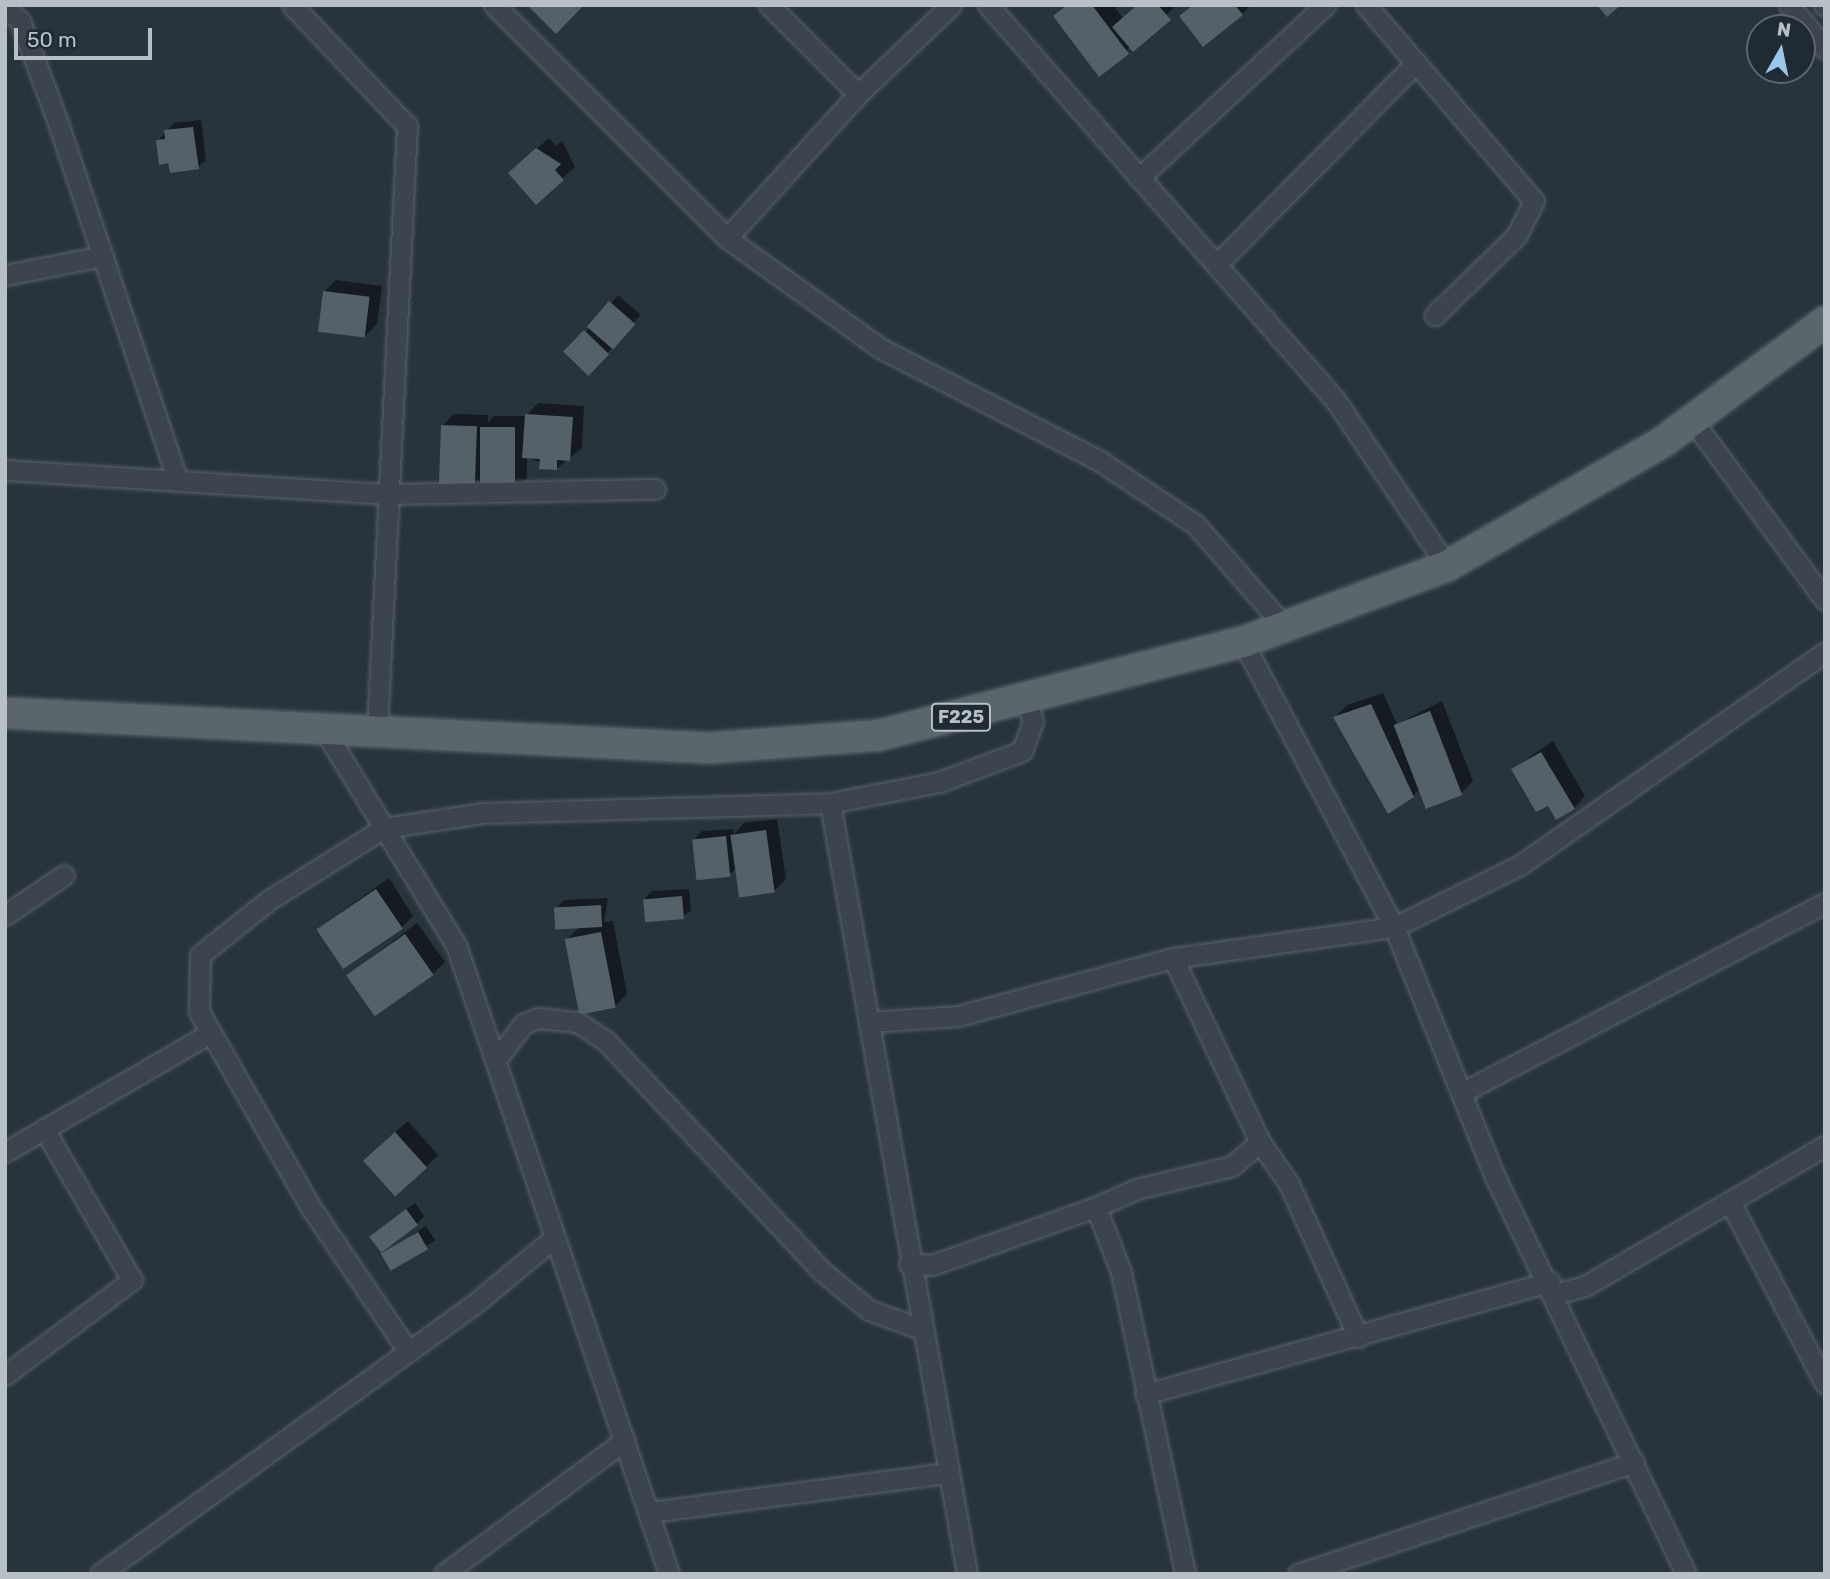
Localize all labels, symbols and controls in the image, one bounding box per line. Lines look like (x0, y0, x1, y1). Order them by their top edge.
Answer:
scale bar (18, 14, 156, 58)
north arrow (1746, 14, 1816, 84)
text: N (1775, 17, 1793, 42)
text: 50 m (27, 27, 77, 52)
road number: F225 (930, 702, 992, 732)

